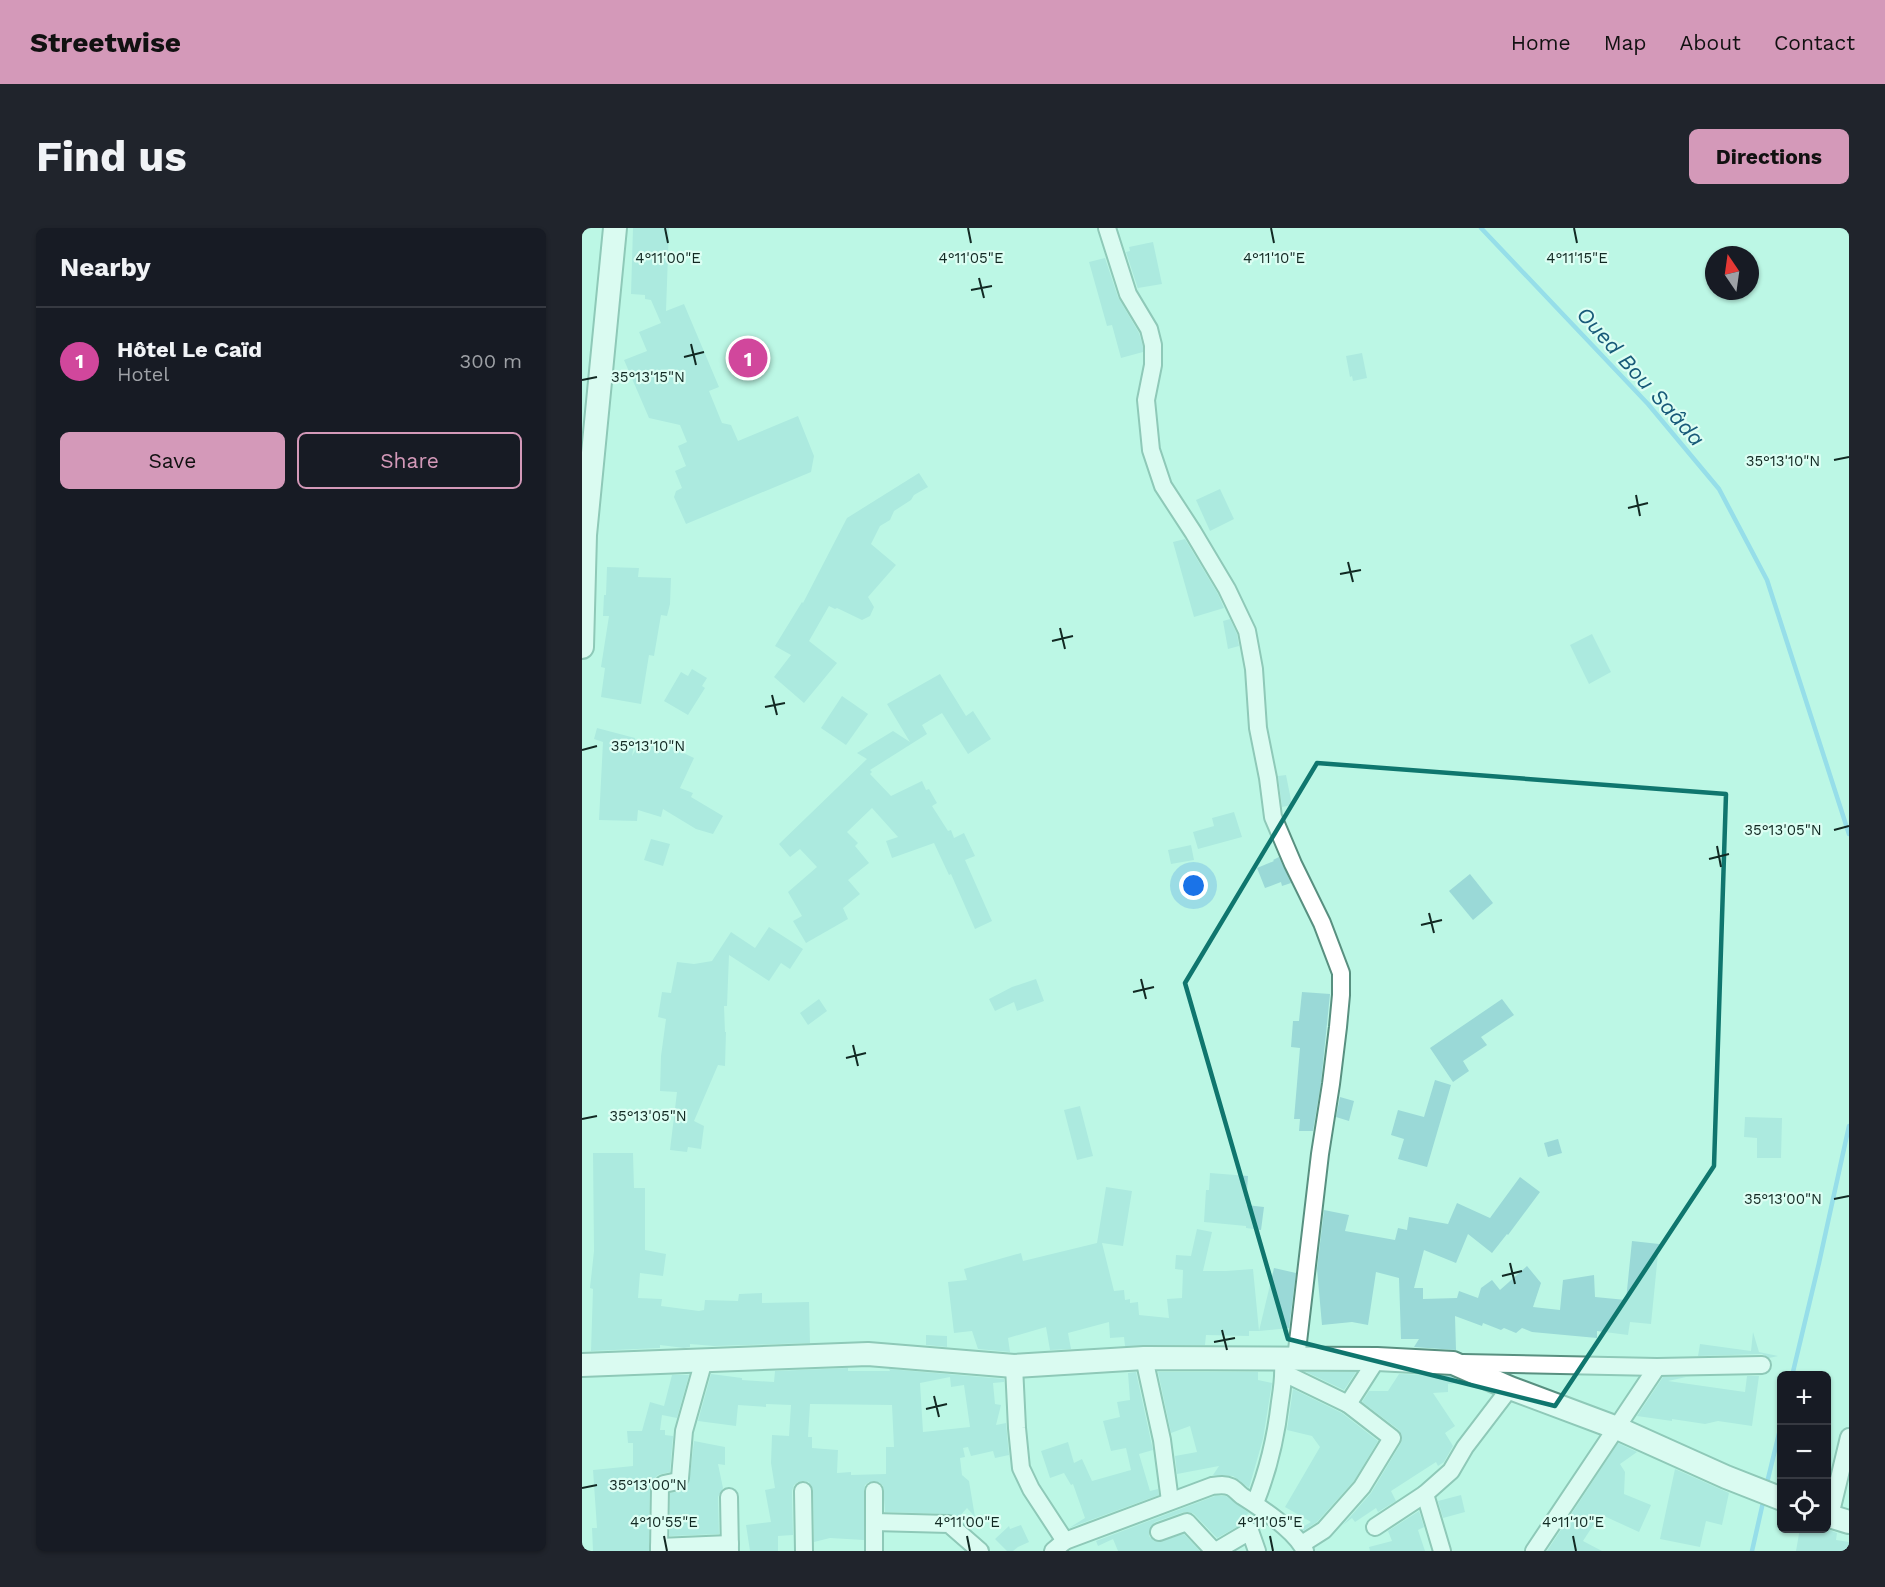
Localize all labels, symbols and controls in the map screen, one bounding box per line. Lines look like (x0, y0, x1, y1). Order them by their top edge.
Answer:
text: Streetwise (30, 26, 181, 59)
text: Home (1511, 30, 1571, 55)
text: Map (1604, 30, 1647, 55)
text: About (1680, 30, 1741, 55)
text: Contact (1774, 30, 1855, 55)
button: Directions (1689, 129, 1849, 184)
text: Find us (36, 132, 187, 181)
north arrow (1705, 246, 1759, 300)
text: 4°11'00"E (635, 249, 701, 267)
text: 4°11'05"E (939, 249, 1003, 267)
text: 4°11'10"E (1243, 249, 1305, 267)
text: 4°11'15"E (1546, 249, 1608, 267)
text: Nearby (60, 252, 151, 282)
water label: Oued Bou Saâda (1571, 301, 1710, 451)
pin: 1 (728, 336, 768, 380)
text: Hôtel Le Caïd (117, 337, 262, 362)
text: 1 (75, 349, 84, 373)
text: 300 m (460, 349, 522, 373)
text: Hotel (117, 362, 169, 386)
text: 35°13'15"N (611, 368, 685, 386)
button: Save (60, 432, 285, 489)
button: Share (297, 432, 522, 489)
text: 35°13'10"N (1746, 452, 1820, 470)
text: 35°13'10"N (611, 737, 685, 755)
text: 35°13'05"N (1744, 821, 1822, 839)
your location (1179, 871, 1208, 900)
text: 35°13'05"N (609, 1107, 687, 1125)
text: 35°13'00"N (1744, 1190, 1822, 1208)
map controls (1777, 1371, 1831, 1533)
button: + (1777, 1371, 1831, 1425)
button: − (1777, 1425, 1831, 1479)
text: 35°13'00"N (609, 1476, 687, 1494)
button: locate (1777, 1479, 1831, 1533)
text: 4°10'55"E (630, 1513, 698, 1531)
text: 4°11'00"E (934, 1513, 1000, 1531)
text: 4°11'05"E (1238, 1513, 1302, 1531)
text: 4°11'10"E (1542, 1513, 1604, 1531)

